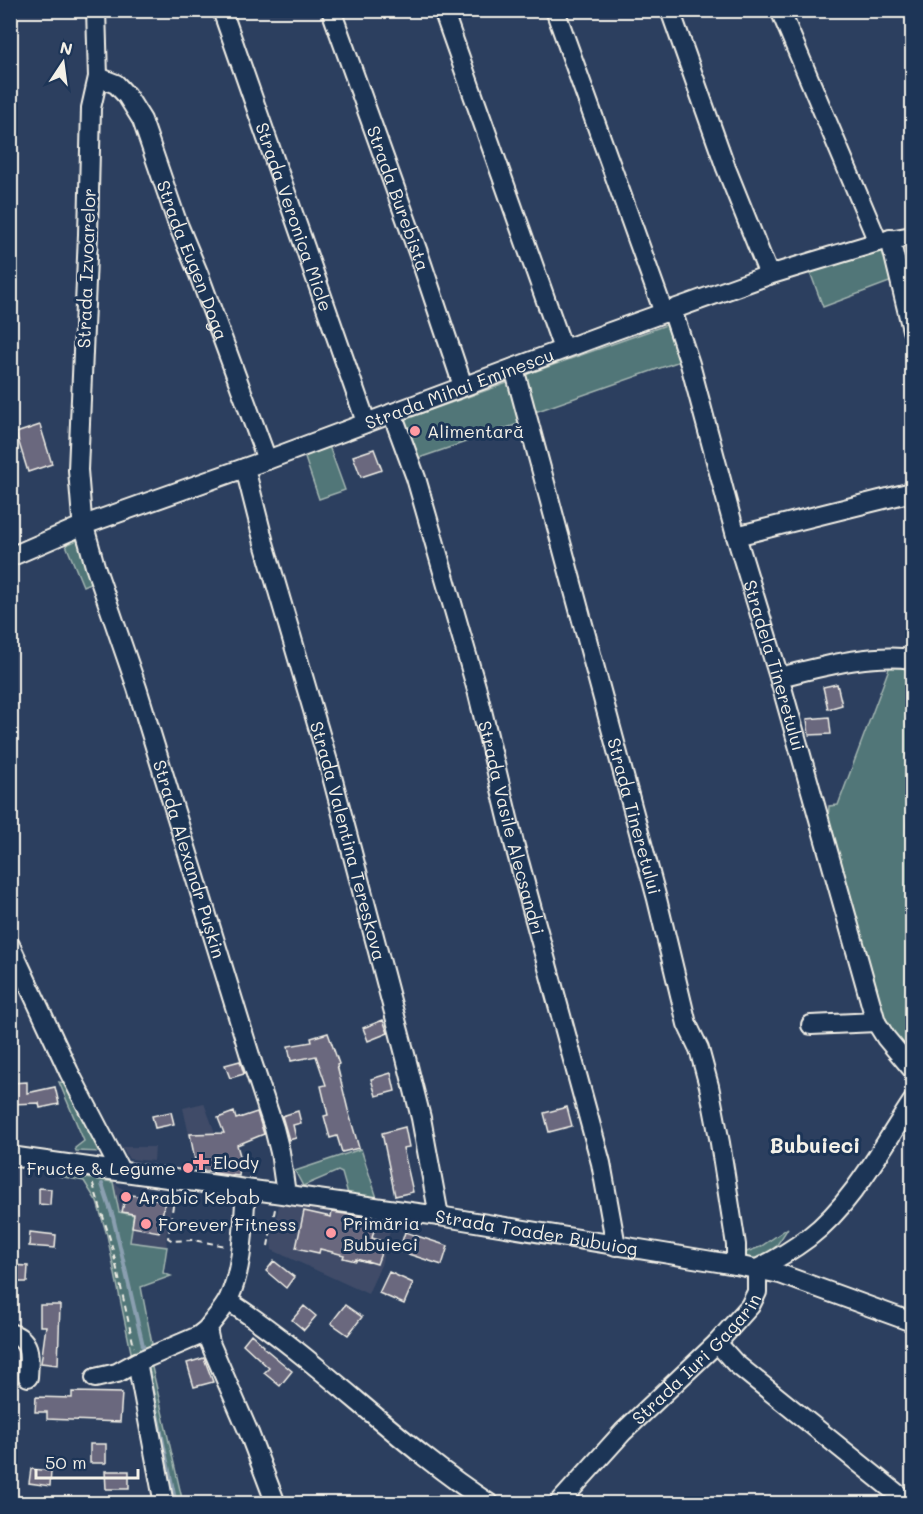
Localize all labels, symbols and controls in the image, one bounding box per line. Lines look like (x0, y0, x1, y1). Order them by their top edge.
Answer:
north arrow (33, 33, 93, 93)
text: N (58, 36, 75, 59)
street label: Strada Veronica Micle (250, 119, 338, 314)
street label: Strada Burebista (361, 122, 435, 274)
street label: Strada Eugen Doga (152, 177, 234, 343)
street label: Strada Izvoarelor (71, 187, 101, 349)
street label: Strada Mihai Eminescu (361, 342, 557, 434)
place label: Alimentară (427, 419, 524, 443)
marker: Alimentară (408, 424, 422, 438)
street label: Stradela Tineretului (738, 577, 811, 754)
street label: Strada Valentina Tereșkova (305, 718, 392, 963)
street label: Strada Vasile Alecsandri (473, 718, 550, 938)
street label: Strada Tineretului (602, 735, 667, 897)
street label: Strada Alexandr Pușkin (148, 757, 231, 961)
district label: Bubuieci (770, 1131, 860, 1158)
place label: Elody (213, 1150, 259, 1174)
marker: Elody (194, 1155, 208, 1169)
place label: Fructe & Legume (27, 1156, 176, 1180)
marker: Fructe & Legume (181, 1161, 195, 1175)
place label: Arabic Kebab (138, 1185, 260, 1209)
marker: Arabic Kebab (119, 1190, 133, 1204)
street label: Strada Toader Bubuiog (433, 1204, 640, 1261)
place label: Primăria Bubuieci (343, 1211, 420, 1256)
place label: Forever Fitness (158, 1212, 296, 1236)
marker: Forever Fitness (139, 1217, 153, 1231)
marker: Primăria Bubuieci (324, 1226, 338, 1240)
street label: Strada Iuri Gagarin (627, 1289, 766, 1430)
scale bar (36, 1442, 138, 1480)
text: 50 m (45, 1450, 87, 1474)

